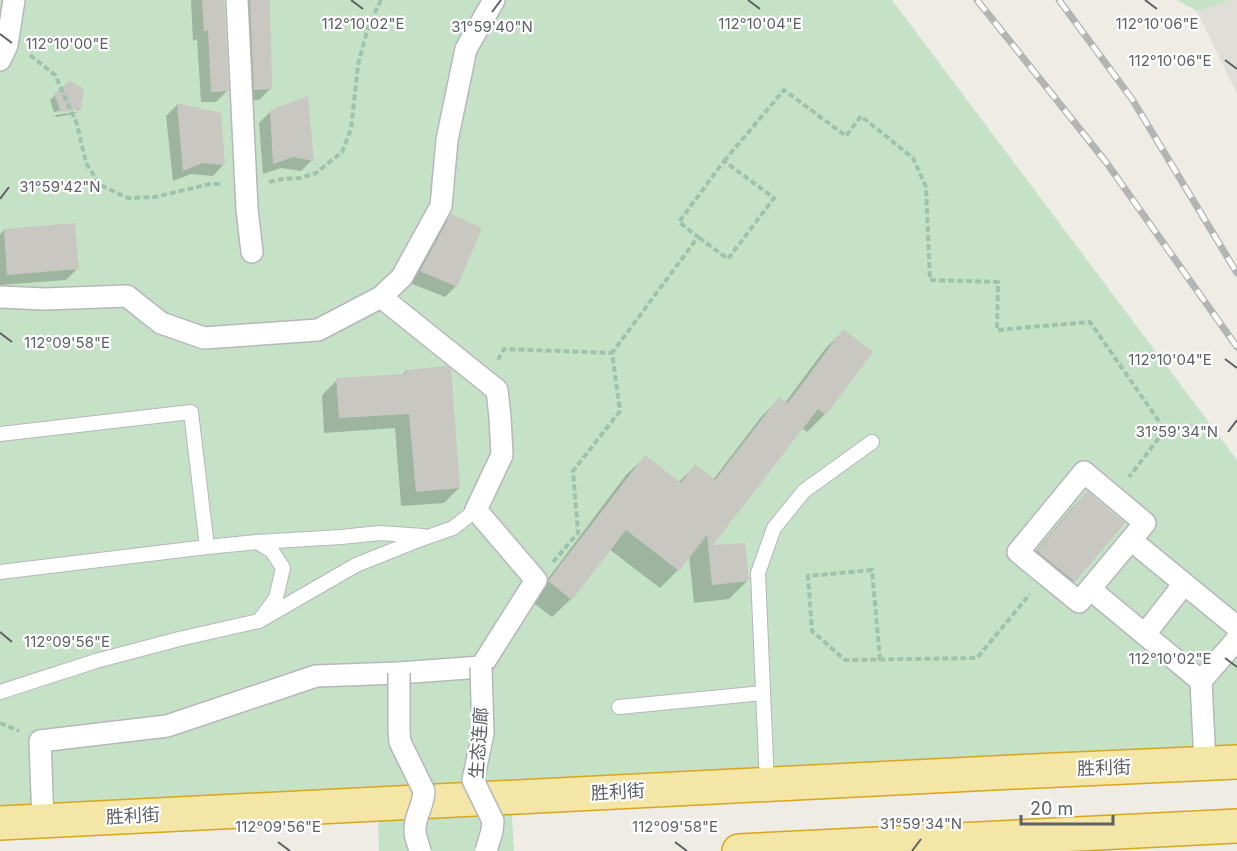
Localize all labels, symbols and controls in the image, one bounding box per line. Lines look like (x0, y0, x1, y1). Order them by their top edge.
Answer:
text: 112°10'02"E (322, 14, 404, 33)
text: 112°10'04"E (718, 14, 802, 33)
text: 112°10'06"E (1115, 14, 1199, 33)
text: 31°59'40"N (451, 17, 533, 36)
text: 112°10'00"E (25, 34, 109, 53)
text: 112°10'06"E (1128, 51, 1212, 70)
text: 31°59'42"N (19, 177, 101, 196)
text: 112°09'58"E (24, 333, 110, 352)
text: 112°10'04"E (1128, 350, 1212, 369)
text: 31°59'34"N (1136, 422, 1218, 441)
text: 112°09'56"E (24, 632, 110, 651)
text: 112°10'02"E (1129, 649, 1211, 668)
street label: 生态连廊 (466, 706, 491, 780)
street label: 胜利街 (1077, 756, 1131, 779)
street label: 胜利街 (590, 780, 645, 803)
scale bar (1021, 788, 1112, 826)
text: 20 m (1030, 798, 1073, 819)
street label: 胜利街 (105, 804, 160, 827)
text: 31°59'34"N (880, 814, 962, 833)
text: 112°09'56"E (235, 817, 321, 836)
text: 112°09'58"E (632, 817, 718, 836)

